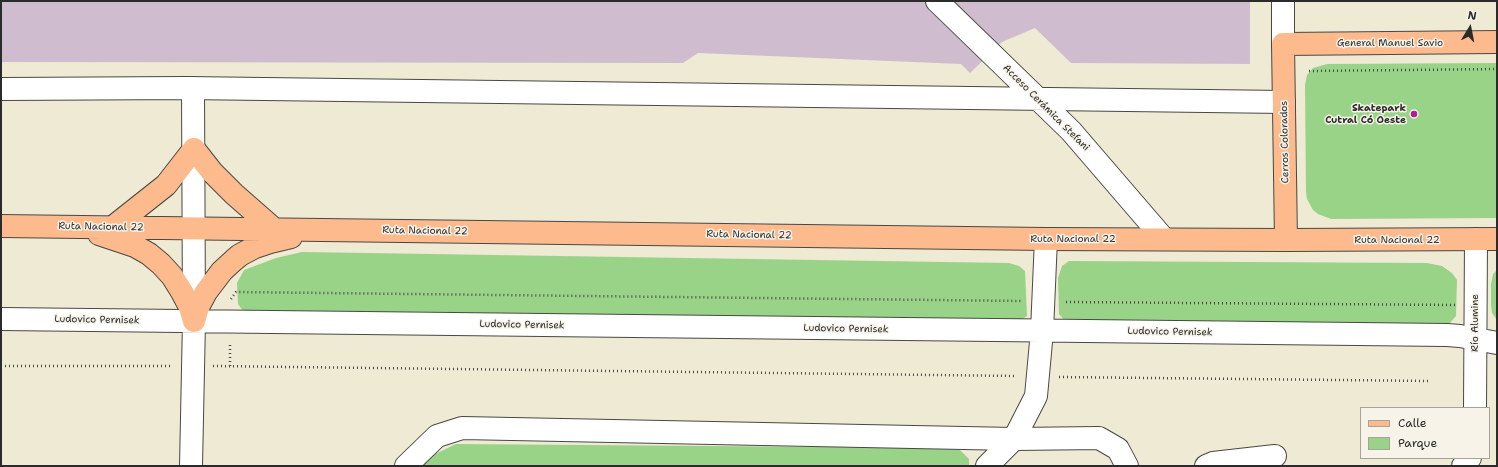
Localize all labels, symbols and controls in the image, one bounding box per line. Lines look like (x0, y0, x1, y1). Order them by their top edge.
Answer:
north arrow (1450, 8, 1490, 48)
text: N (1467, 8, 1478, 24)
street label: General Manuel Savio (1337, 37, 1443, 49)
street label: Acceso Cerámica Stefani (1000, 62, 1092, 154)
street label: Cerros Colorados (1278, 101, 1292, 183)
place label: Skatepark Cutral Có Oeste (1325, 102, 1406, 126)
marker: Skatepark Cutral Có Oeste (1409, 109, 1419, 119)
street label: Ruta Nacional 22 (58, 220, 144, 234)
street label: Ruta Nacional 22 (382, 224, 468, 238)
street label: Ruta Nacional 22 (706, 228, 792, 242)
street label: Ruta Nacional 22 (1030, 233, 1116, 245)
street label: Ruta Nacional 22 (1354, 234, 1440, 246)
street label: Río Alumine (1469, 294, 1481, 352)
street label: Ludovico Pernisek (54, 313, 140, 327)
street label: Ludovico Pernisek (479, 318, 565, 332)
street label: Ludovico Pernisek (803, 322, 889, 336)
street label: Ludovico Pernisek (1127, 325, 1213, 339)
legend (1360, 407, 1490, 459)
text: Calle (1398, 415, 1427, 431)
text: Parque (1398, 435, 1437, 451)

